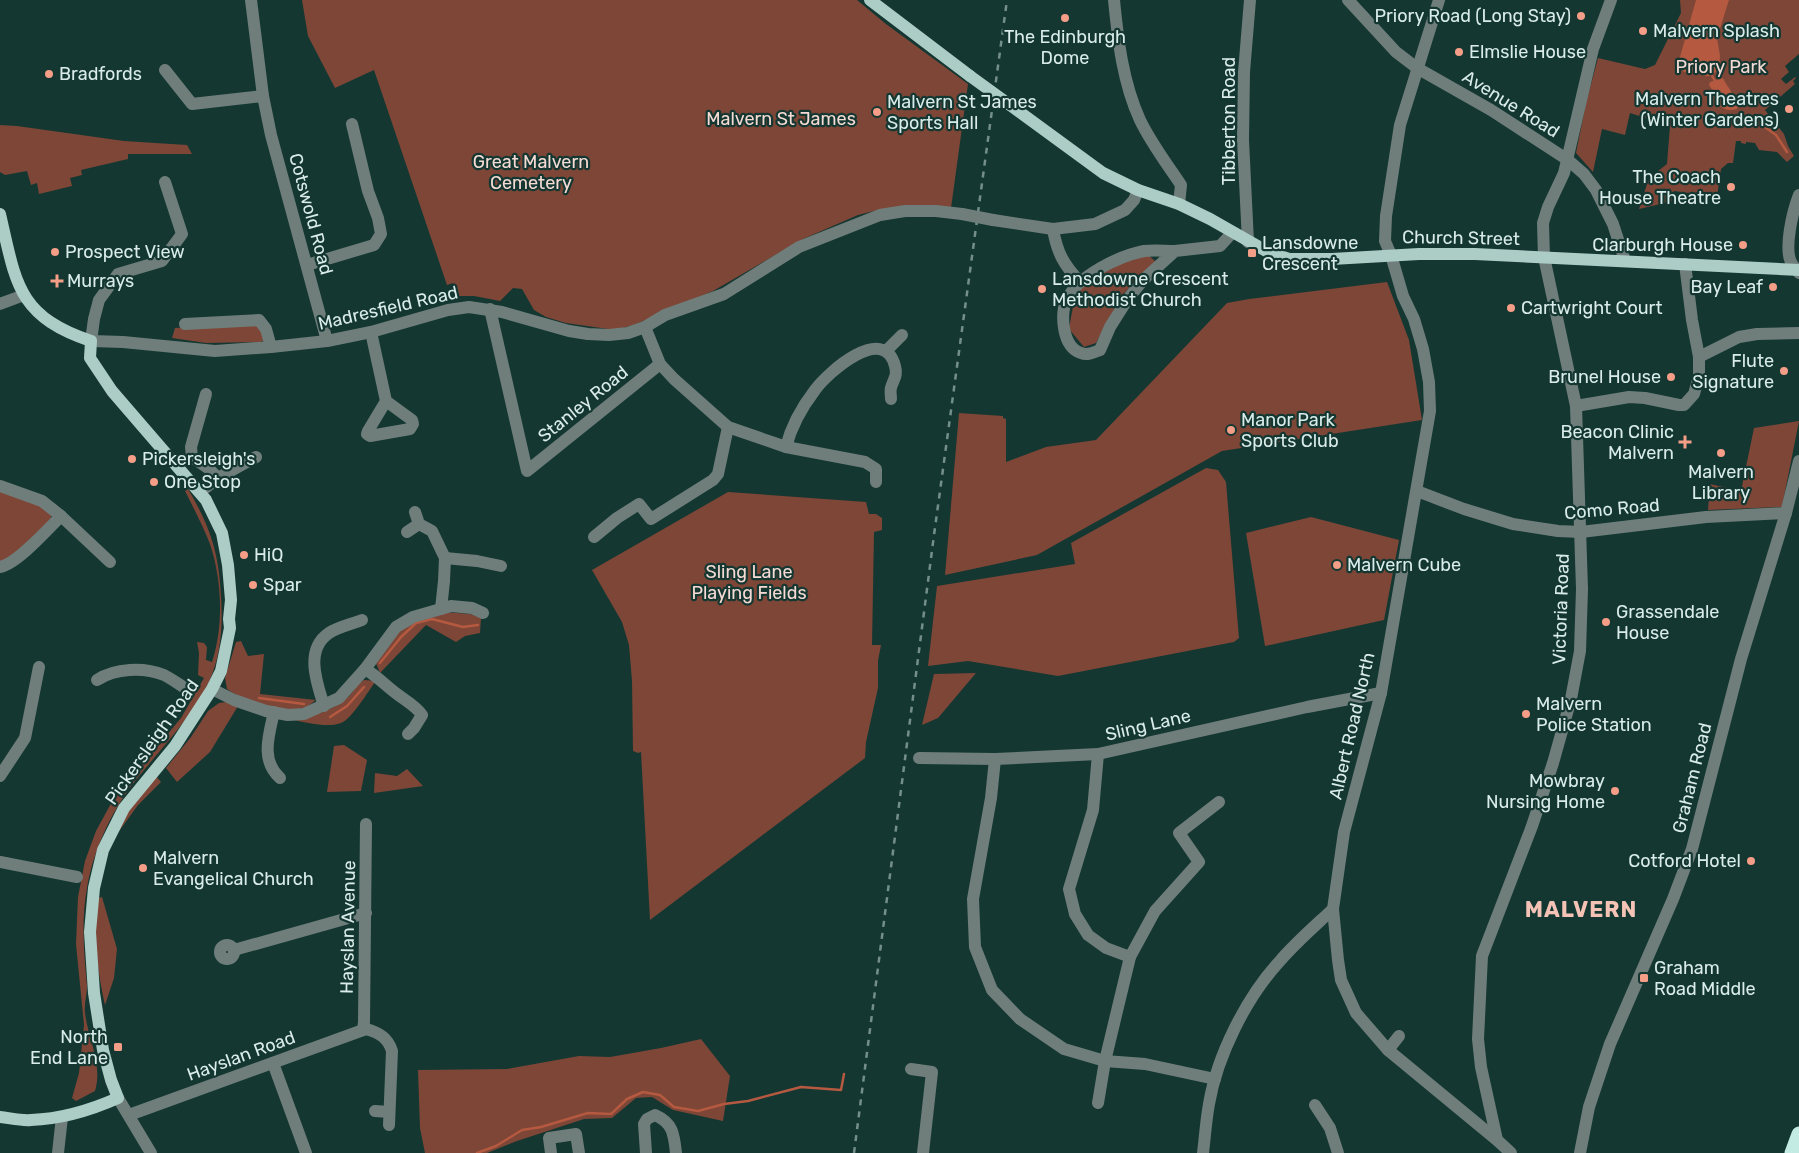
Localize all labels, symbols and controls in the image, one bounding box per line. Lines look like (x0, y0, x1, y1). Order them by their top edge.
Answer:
place label: Priory Road (Long Stay) (1374, 5, 1571, 27)
marker: Priory Road (Long Stay) (1575, 10, 1587, 22)
marker: The Edinburgh Dome (1059, 12, 1071, 24)
place label: Malvern Splash (1653, 20, 1780, 42)
marker: Malvern Splash (1637, 25, 1649, 37)
place label: The Edinburgh Dome (1004, 26, 1126, 69)
place label: Elmslie House (1469, 41, 1586, 63)
marker: Elmslie House (1453, 46, 1465, 58)
park label: Priory Park (1675, 56, 1767, 78)
street label: Tibberton Road (1218, 57, 1240, 185)
place label: Bradfords (59, 63, 142, 85)
street label: Avenue Road (1458, 65, 1564, 143)
marker: Bradfords (43, 68, 55, 80)
place label: Malvern Theatres (Winter Gardens) (1635, 88, 1779, 131)
place label: Malvern St James Sports Hall (887, 91, 1037, 134)
marker: Malvern Theatres (Winter Gardens) (1783, 103, 1795, 115)
marker: Malvern St James Sports Hall (871, 106, 883, 118)
park label: Malvern St James (706, 108, 856, 130)
street label: Cotswold Road (284, 151, 338, 277)
park label: Great Malvern Cemetery (473, 151, 589, 194)
place label: The Coach House Theatre (1599, 166, 1721, 209)
marker: The Coach House Theatre (1725, 181, 1737, 193)
street label: Church Street (1402, 226, 1520, 250)
place label: Lansdowne Crescent (1262, 232, 1358, 275)
place label: Clarburgh House (1592, 234, 1733, 256)
marker: Clarburgh House (1737, 239, 1749, 251)
place label: Prospect View (65, 241, 185, 263)
marker: Prospect View (49, 246, 61, 258)
marker: Lansdowne Crescent (1246, 247, 1258, 259)
place label: Lansdowne Crescent Methodist Church (1052, 268, 1229, 311)
place label: Murrays (67, 270, 134, 292)
marker: Murrays (51, 275, 63, 287)
place label: Bay Leaf (1691, 276, 1763, 298)
street label: Madresfield Road (316, 281, 460, 335)
marker: Bay Leaf (1767, 281, 1779, 293)
marker: Lansdowne Crescent Methodist Church (1036, 283, 1048, 295)
place label: Cartwright Court (1521, 297, 1663, 319)
marker: Cartwright Court (1505, 302, 1517, 314)
place label: Flute Signature (1692, 350, 1774, 393)
street label: Stanley Road (533, 361, 633, 447)
marker: Flute Signature (1778, 365, 1790, 377)
place label: Brunel House (1548, 366, 1661, 388)
marker: Brunel House (1665, 371, 1677, 383)
place label: Manor Park Sports Club (1241, 409, 1339, 452)
place label: Beacon Clinic Malvern (1560, 421, 1674, 464)
marker: Manor Park Sports Club (1225, 424, 1237, 436)
marker: Beacon Clinic Malvern (1678, 435, 1692, 449)
marker: Malvern Library (1715, 447, 1727, 459)
place label: Pickersleigh's (142, 448, 256, 470)
marker: Pickersleigh's (126, 453, 138, 465)
place label: Malvern Library (1688, 461, 1754, 504)
place label: One Stop (164, 471, 241, 493)
marker: One Stop (148, 476, 160, 488)
street label: Como Road (1563, 494, 1661, 524)
place label: HiQ (254, 544, 283, 566)
marker: HiQ (238, 549, 250, 561)
street label: Victoria Road (1548, 553, 1574, 665)
place label: Malvern Cube (1347, 554, 1461, 576)
marker: Malvern Cube (1331, 559, 1343, 571)
park label: Sling Lane Playing Fields (691, 561, 807, 604)
place label: Spar (263, 574, 302, 596)
marker: Spar (247, 579, 259, 591)
place label: Grassendale House (1616, 601, 1719, 644)
marker: Grassendale House (1600, 616, 1612, 628)
street label: Albert Road North (1324, 650, 1380, 802)
street label: Pickersleigh Road (100, 675, 204, 809)
place label: Malvern Police Station (1536, 693, 1652, 736)
street label: Sling Lane (1103, 704, 1193, 746)
marker: Malvern Police Station (1520, 708, 1532, 720)
street label: Graham Road (1668, 721, 1716, 835)
place label: Mowbray Nursing Home (1486, 770, 1605, 813)
marker: Mowbray Nursing Home (1609, 785, 1621, 797)
place label: Malvern Evangelical Church (153, 847, 314, 890)
place label: Cotford Hotel (1628, 850, 1741, 872)
marker: Cotford Hotel (1745, 855, 1757, 867)
street label: Hayslan Avenue (336, 860, 360, 994)
marker: Malvern Evangelical Church (137, 862, 149, 874)
district label: MALVERN (1525, 896, 1637, 923)
place label: Graham Road Middle (1654, 957, 1756, 1000)
marker: Graham Road Middle (1638, 972, 1650, 984)
place label: North End Lane (30, 1026, 108, 1069)
street label: Hayslan Road (184, 1026, 298, 1086)
marker: North End Lane (112, 1041, 124, 1053)

